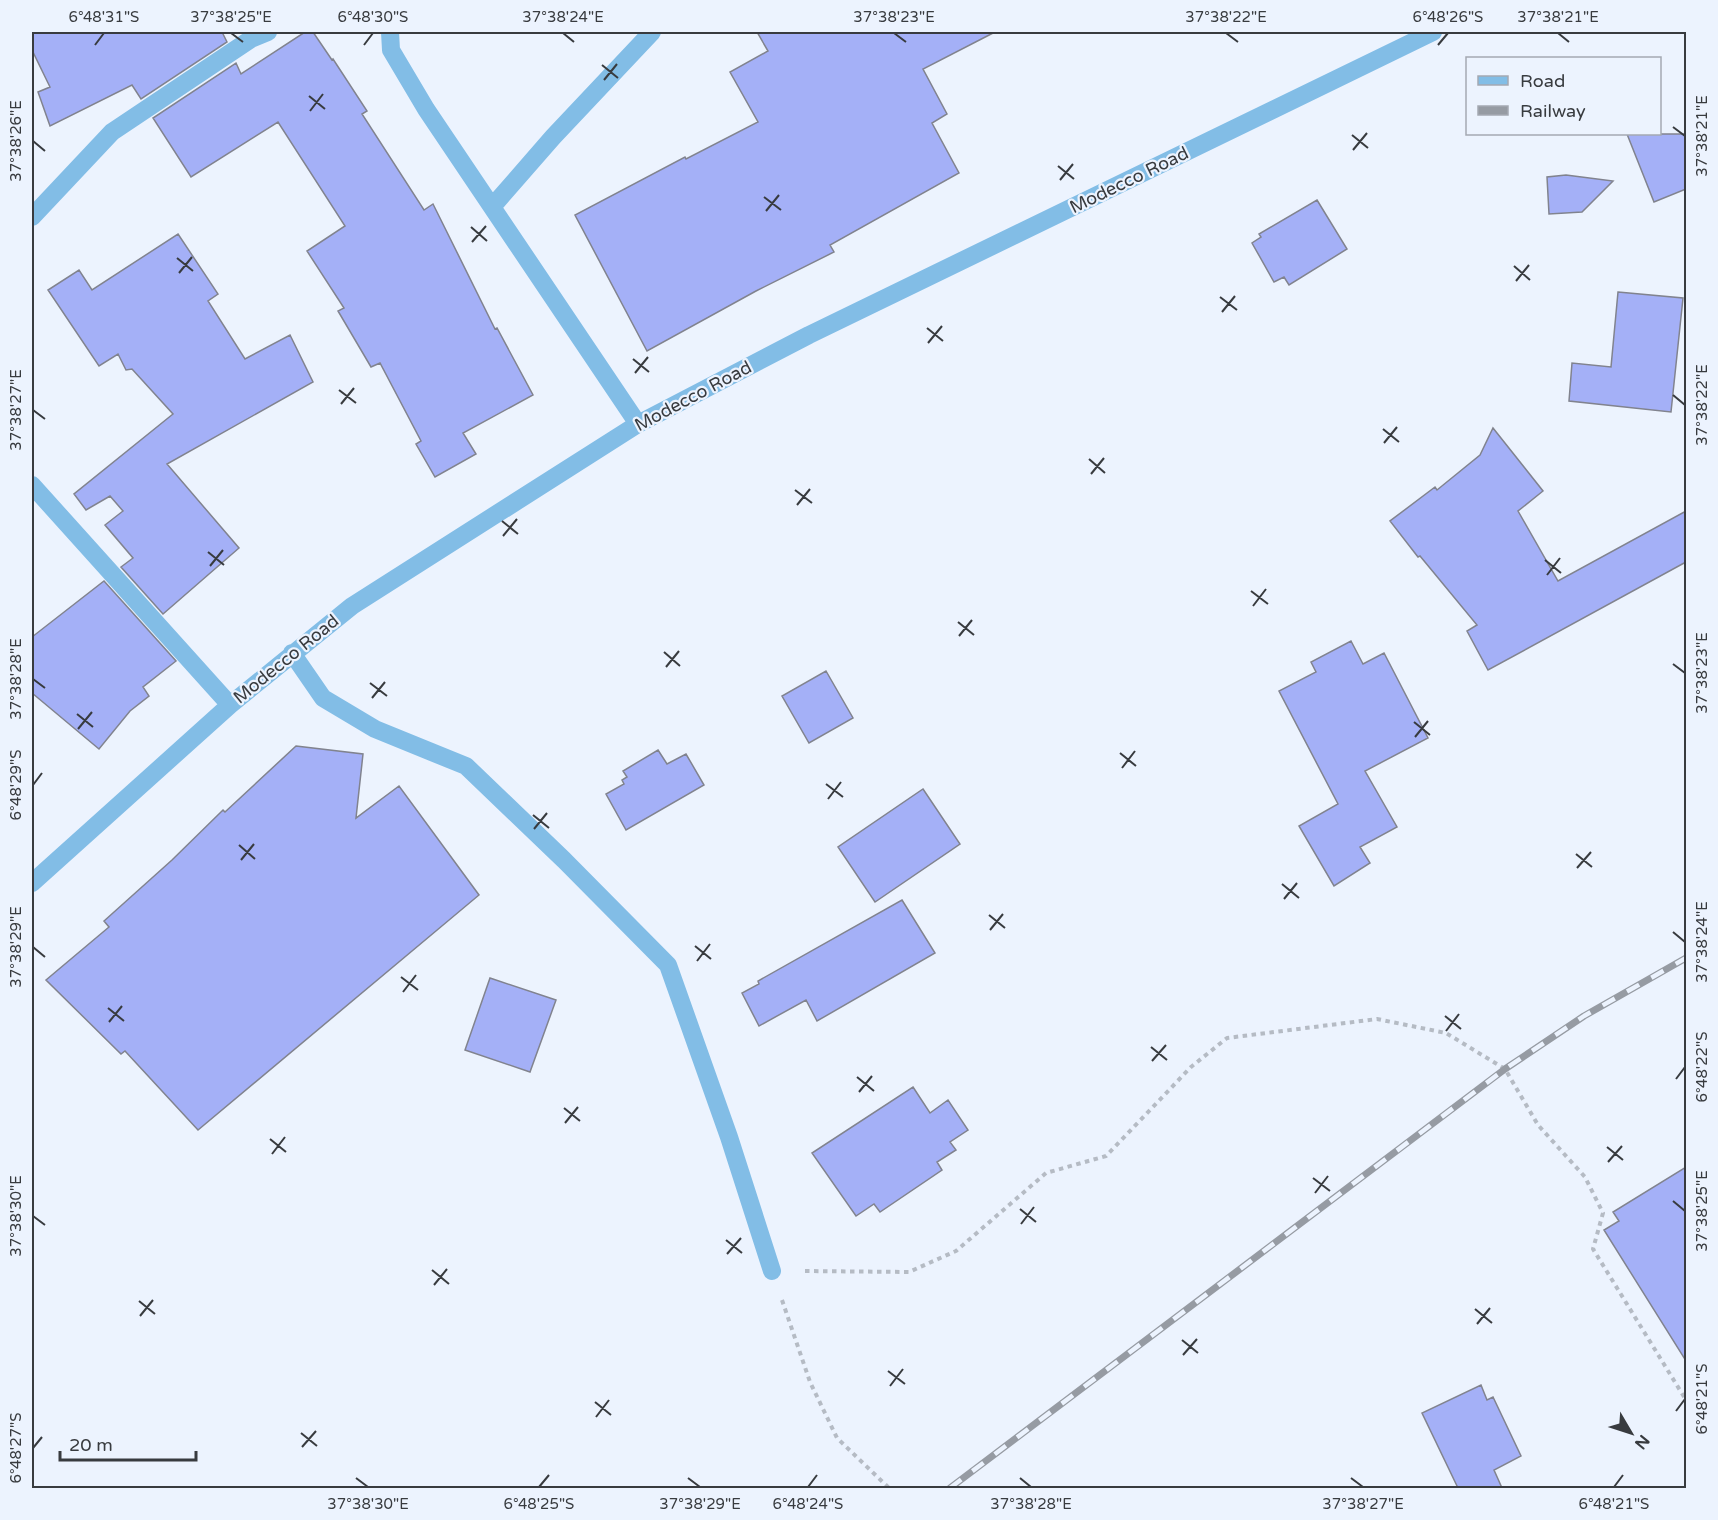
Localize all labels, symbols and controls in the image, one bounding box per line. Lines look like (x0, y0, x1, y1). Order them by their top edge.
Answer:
text: 6°48'31"S (69, 8, 139, 26)
text: 37°38'25"E (190, 8, 272, 26)
text: 6°48'30"S (338, 8, 408, 26)
text: 37°38'24"E (522, 8, 604, 26)
text: 37°38'23"E (853, 8, 935, 26)
text: 37°38'22"E (1185, 8, 1267, 26)
text: 6°48'26"S (1413, 8, 1483, 26)
text: 37°38'21"E (1517, 8, 1599, 26)
legend (1466, 57, 1661, 135)
text: Road (1520, 70, 1565, 92)
text: 37°38'21"E (1693, 95, 1711, 177)
text: 37°38'26"E (7, 100, 25, 182)
text: Railway (1520, 100, 1586, 122)
street label: Modecco Road (1066, 142, 1192, 218)
street label: Modecco Road (631, 356, 755, 436)
text: 37°38'22"E (1693, 364, 1711, 446)
text: 37°38'27"E (7, 369, 25, 451)
street label: Modecco Road (229, 610, 343, 708)
text: 37°38'23"E (1693, 632, 1711, 714)
text: 37°38'28"E (7, 638, 25, 720)
text: 6°48'29"S (7, 750, 25, 820)
text: 37°38'24"E (1693, 901, 1711, 983)
text: 37°38'29"E (7, 906, 25, 988)
text: 6°48'22"S (1693, 1032, 1711, 1102)
text: 37°38'25"E (1693, 1170, 1711, 1252)
text: 37°38'30"E (7, 1175, 25, 1257)
text: 6°48'21"S (1693, 1364, 1711, 1434)
north arrow (1601, 1403, 1661, 1463)
text: 6°48'27"S (7, 1413, 25, 1483)
scale bar (60, 1424, 196, 1462)
text: N (1630, 1431, 1654, 1453)
text: 20 m (69, 1434, 113, 1456)
text: 37°38'30"E (327, 1495, 409, 1513)
text: 6°48'25"S (504, 1495, 574, 1513)
text: 37°38'29"E (659, 1495, 741, 1513)
text: 6°48'24"S (773, 1495, 843, 1513)
text: 37°38'28"E (990, 1495, 1072, 1513)
text: 37°38'27"E (1322, 1495, 1404, 1513)
text: 6°48'21"S (1579, 1495, 1649, 1513)

